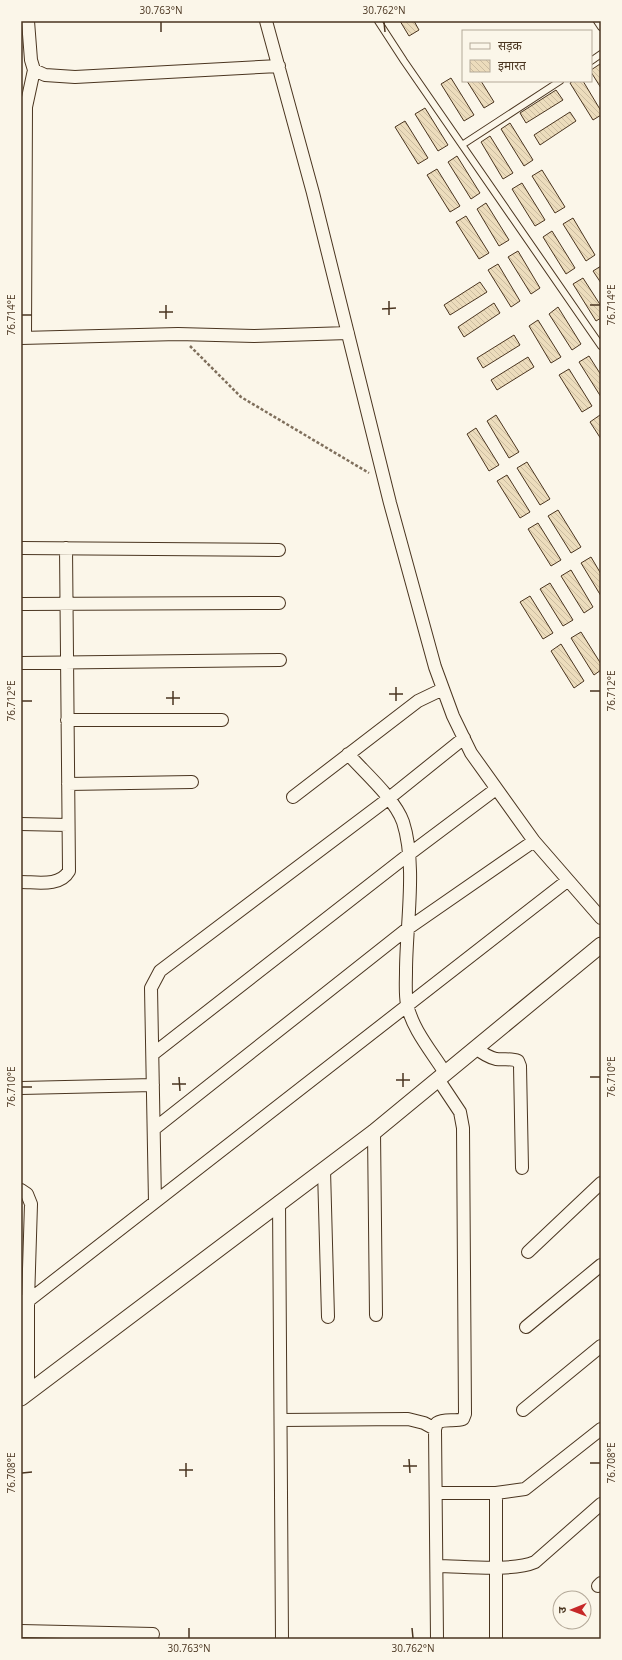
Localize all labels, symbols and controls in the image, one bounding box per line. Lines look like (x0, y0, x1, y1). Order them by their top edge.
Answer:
text: 30.763°N (139, 3, 183, 17)
text: 30.762°N (362, 3, 406, 17)
legend (462, 30, 592, 82)
text: सड़क (498, 37, 523, 54)
text: इमारत (498, 57, 527, 74)
text: 76.714°E (604, 284, 618, 326)
text: 76.714°E (4, 294, 18, 336)
text: 76.712°E (604, 670, 618, 712)
text: 76.712°E (4, 680, 18, 722)
text: 76.710°E (604, 1056, 618, 1098)
text: 76.710°E (4, 1066, 18, 1108)
text: 76.708°E (604, 1442, 618, 1484)
text: 76.708°E (4, 1452, 18, 1494)
north arrow (552, 1590, 592, 1630)
text: उ (554, 1606, 569, 1614)
text: 30.763°N (167, 1641, 211, 1655)
text: 30.762°N (391, 1641, 435, 1655)

